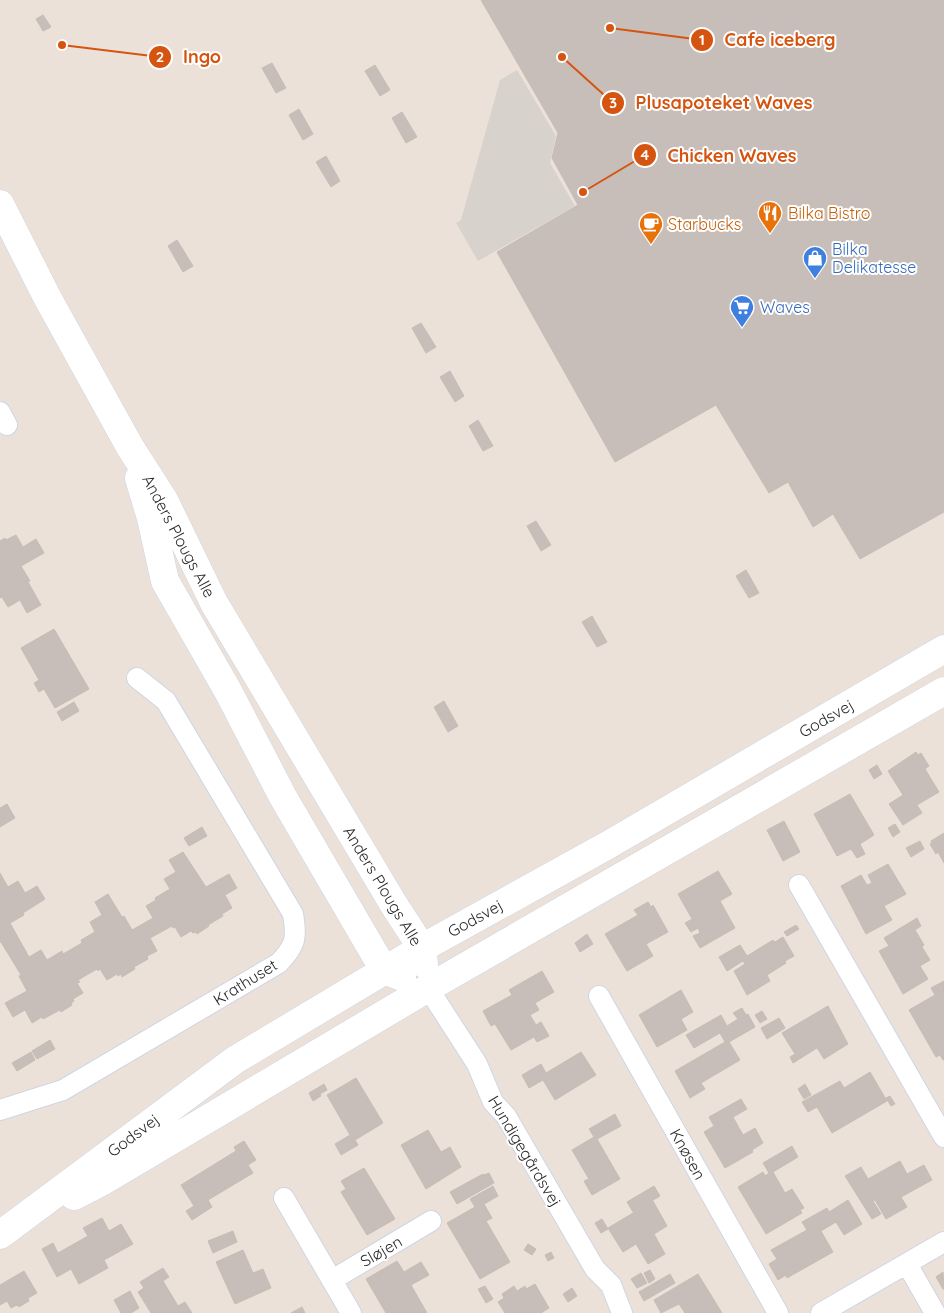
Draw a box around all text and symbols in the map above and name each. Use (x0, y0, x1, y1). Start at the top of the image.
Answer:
callout: Cafe iceberg (689, 23, 845, 56)
text: Cafe iceberg (725, 28, 835, 51)
text: 1 (699, 30, 705, 49)
callout: Ingo (148, 40, 231, 73)
text: Ingo (183, 45, 221, 68)
text: 2 (156, 47, 164, 66)
callout: Plusapoteket Waves (600, 86, 822, 119)
text: Plusapoteket Waves (636, 91, 813, 114)
text: 3 (609, 93, 617, 112)
callout: Chicken Waves (633, 139, 807, 172)
text: Chicken Waves (668, 144, 797, 167)
text: 4 (641, 145, 650, 164)
restaurant icon: Bilka Bistro (757, 200, 783, 234)
place label: Bilka Bistro (788, 203, 870, 223)
cafe icon: Starbucks (638, 211, 664, 245)
place label: Starbucks (668, 214, 741, 234)
place label: Bilka Delikatesse (832, 239, 916, 277)
shop icon: Bilka Delikatesse (802, 245, 828, 279)
supermarket icon: Waves (729, 294, 755, 328)
place label: Waves (760, 297, 810, 317)
street label: Anders Plougs Alle (138, 471, 220, 601)
street label: Godsvej (795, 694, 857, 742)
street label: Anders Plougs Alle (339, 822, 427, 950)
street label: Godsvej (444, 895, 506, 941)
street label: Krathuset (209, 954, 281, 1010)
street label: Hundigegårdsvej (484, 1092, 566, 1210)
street label: Godsvej (103, 1109, 163, 1161)
street label: Knøsen (666, 1125, 710, 1183)
street label: Sløjen (357, 1231, 405, 1271)

